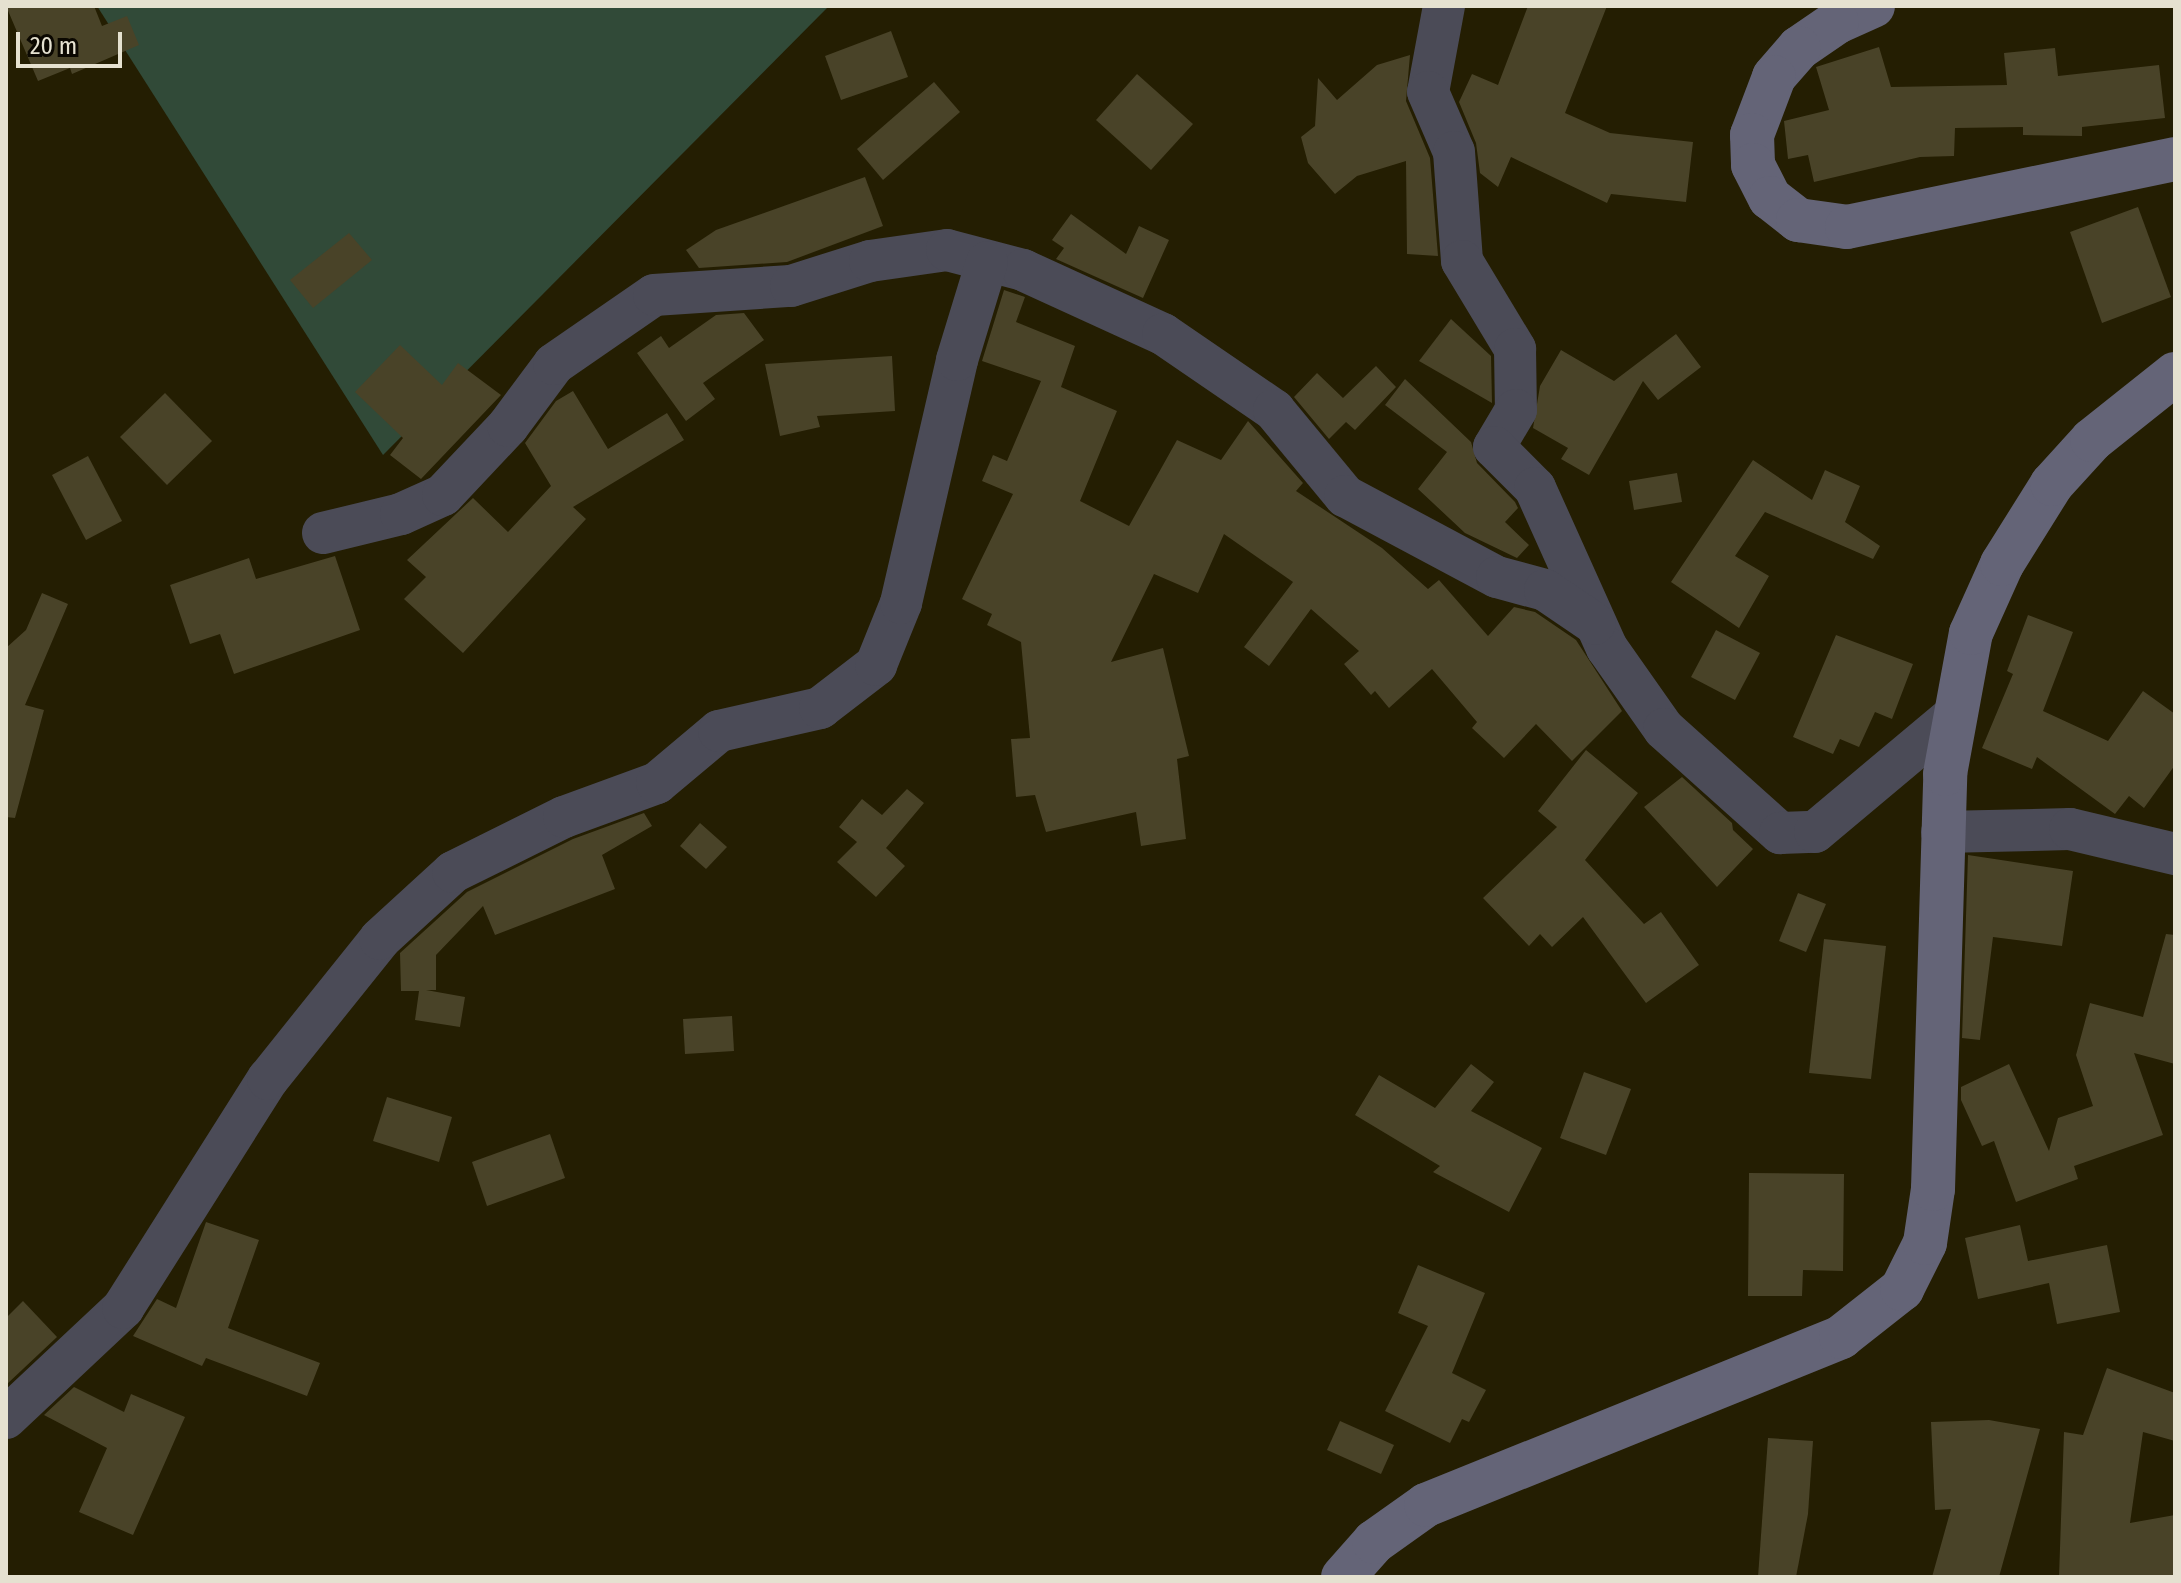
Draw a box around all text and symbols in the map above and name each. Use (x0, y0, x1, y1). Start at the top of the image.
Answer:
scale bar (20, 16, 126, 66)
text: 20 m (30, 32, 77, 60)

